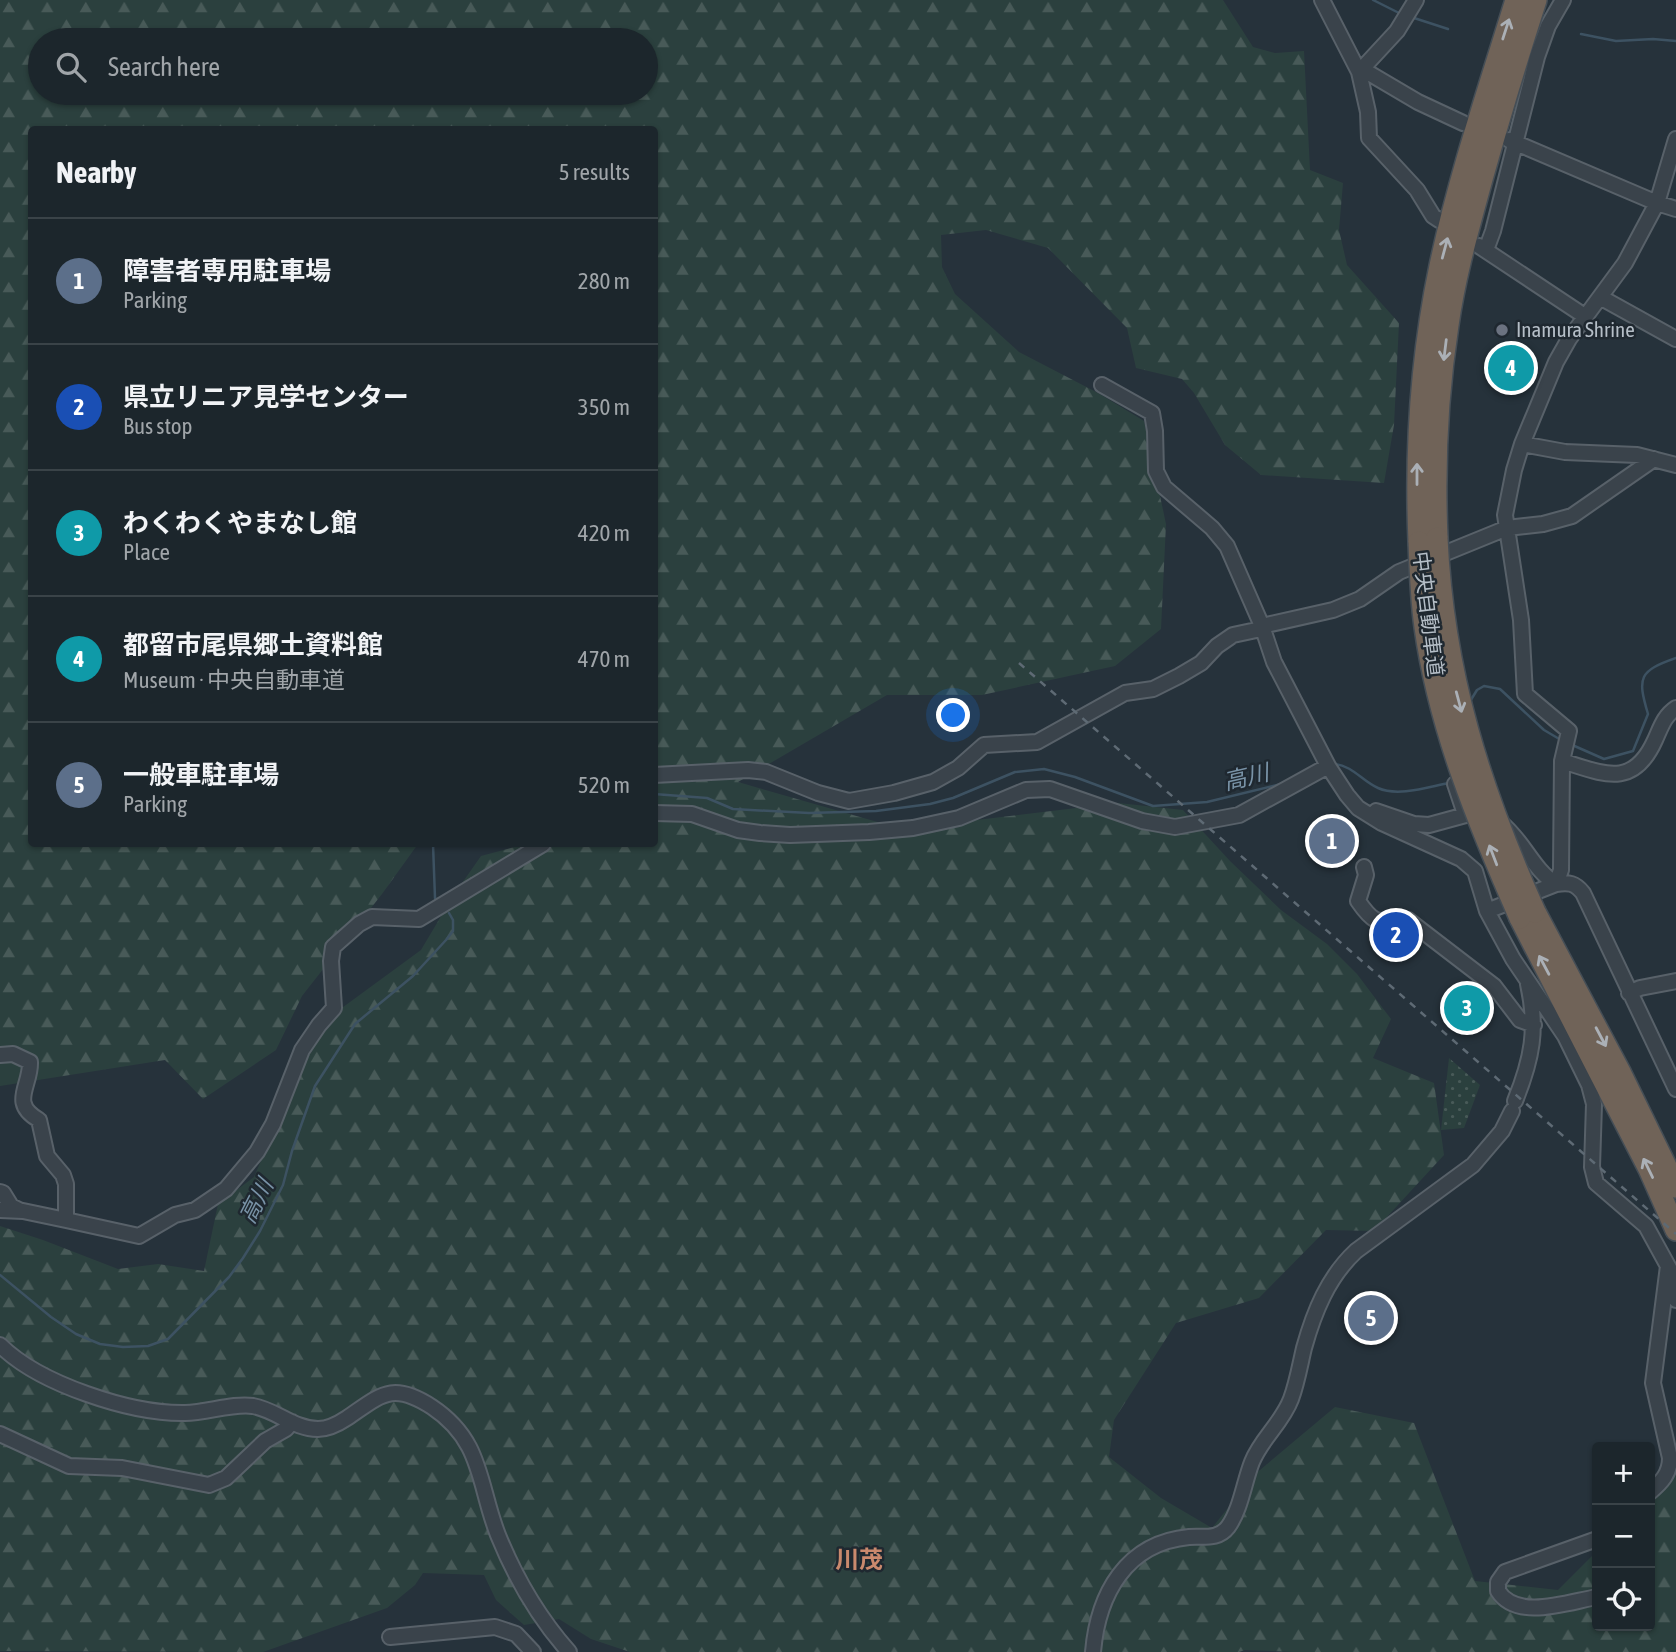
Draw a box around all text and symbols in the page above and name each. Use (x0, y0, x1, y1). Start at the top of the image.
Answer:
one-way arrow (1501, 19, 1514, 41)
search box (28, 28, 658, 105)
icon: search (52, 48, 90, 86)
text: Search here (108, 52, 220, 82)
text: Nearby (56, 155, 136, 189)
text: 5 results (559, 159, 630, 185)
one-way arrow (1439, 237, 1452, 259)
text: 障害者専用駐車場 (123, 256, 331, 286)
text: 1 (74, 268, 84, 294)
text: 280 m (578, 268, 630, 294)
text: Parking (123, 287, 187, 313)
place label: Inamura Shrine (1516, 317, 1635, 341)
marker: Inamura Shrine (1494, 322, 1510, 338)
one-way arrow (1438, 338, 1451, 361)
pin: 4 (1488, 342, 1534, 394)
text: 県立リニア見学センター (123, 382, 409, 412)
text: 2 (74, 394, 84, 420)
text: 350 m (578, 394, 630, 420)
text: Bus stop (123, 413, 193, 439)
one-way arrow (1410, 462, 1424, 485)
text: わくわくやまなし館 (123, 508, 357, 538)
text: 3 (74, 520, 84, 546)
text: 420 m (578, 520, 630, 546)
text: Place (123, 539, 170, 565)
street label: 中央自動車道 (1409, 550, 1449, 678)
text: 都留市尾県郷土資料館 (123, 630, 383, 660)
text: 4 (74, 646, 84, 672)
text: 470 m (578, 646, 630, 672)
text: Museum · 中央自動車道 (123, 667, 345, 693)
one-way arrow (1454, 691, 1467, 713)
your location (936, 698, 970, 732)
water label: 高川 (1221, 758, 1274, 795)
text: 一般車駐車場 (123, 760, 279, 790)
text: 5 (74, 772, 84, 798)
text: 520 m (578, 772, 630, 798)
text: Parking (123, 791, 187, 817)
pin: 1 (1309, 815, 1355, 867)
one-way arrow (1486, 844, 1498, 866)
pin: 2 (1373, 909, 1419, 961)
one-way arrow (1537, 955, 1551, 976)
pin: 3 (1444, 982, 1490, 1034)
one-way arrow (1595, 1026, 1609, 1047)
one-way arrow (1641, 1158, 1654, 1179)
water label: 高川 (234, 1172, 279, 1227)
pin: 5 (1348, 1292, 1394, 1344)
map controls (1592, 1442, 1655, 1631)
button: + (1592, 1442, 1655, 1505)
button: − (1592, 1505, 1655, 1568)
district label: 川茂 (835, 1546, 883, 1573)
button: locate (1592, 1568, 1655, 1631)

